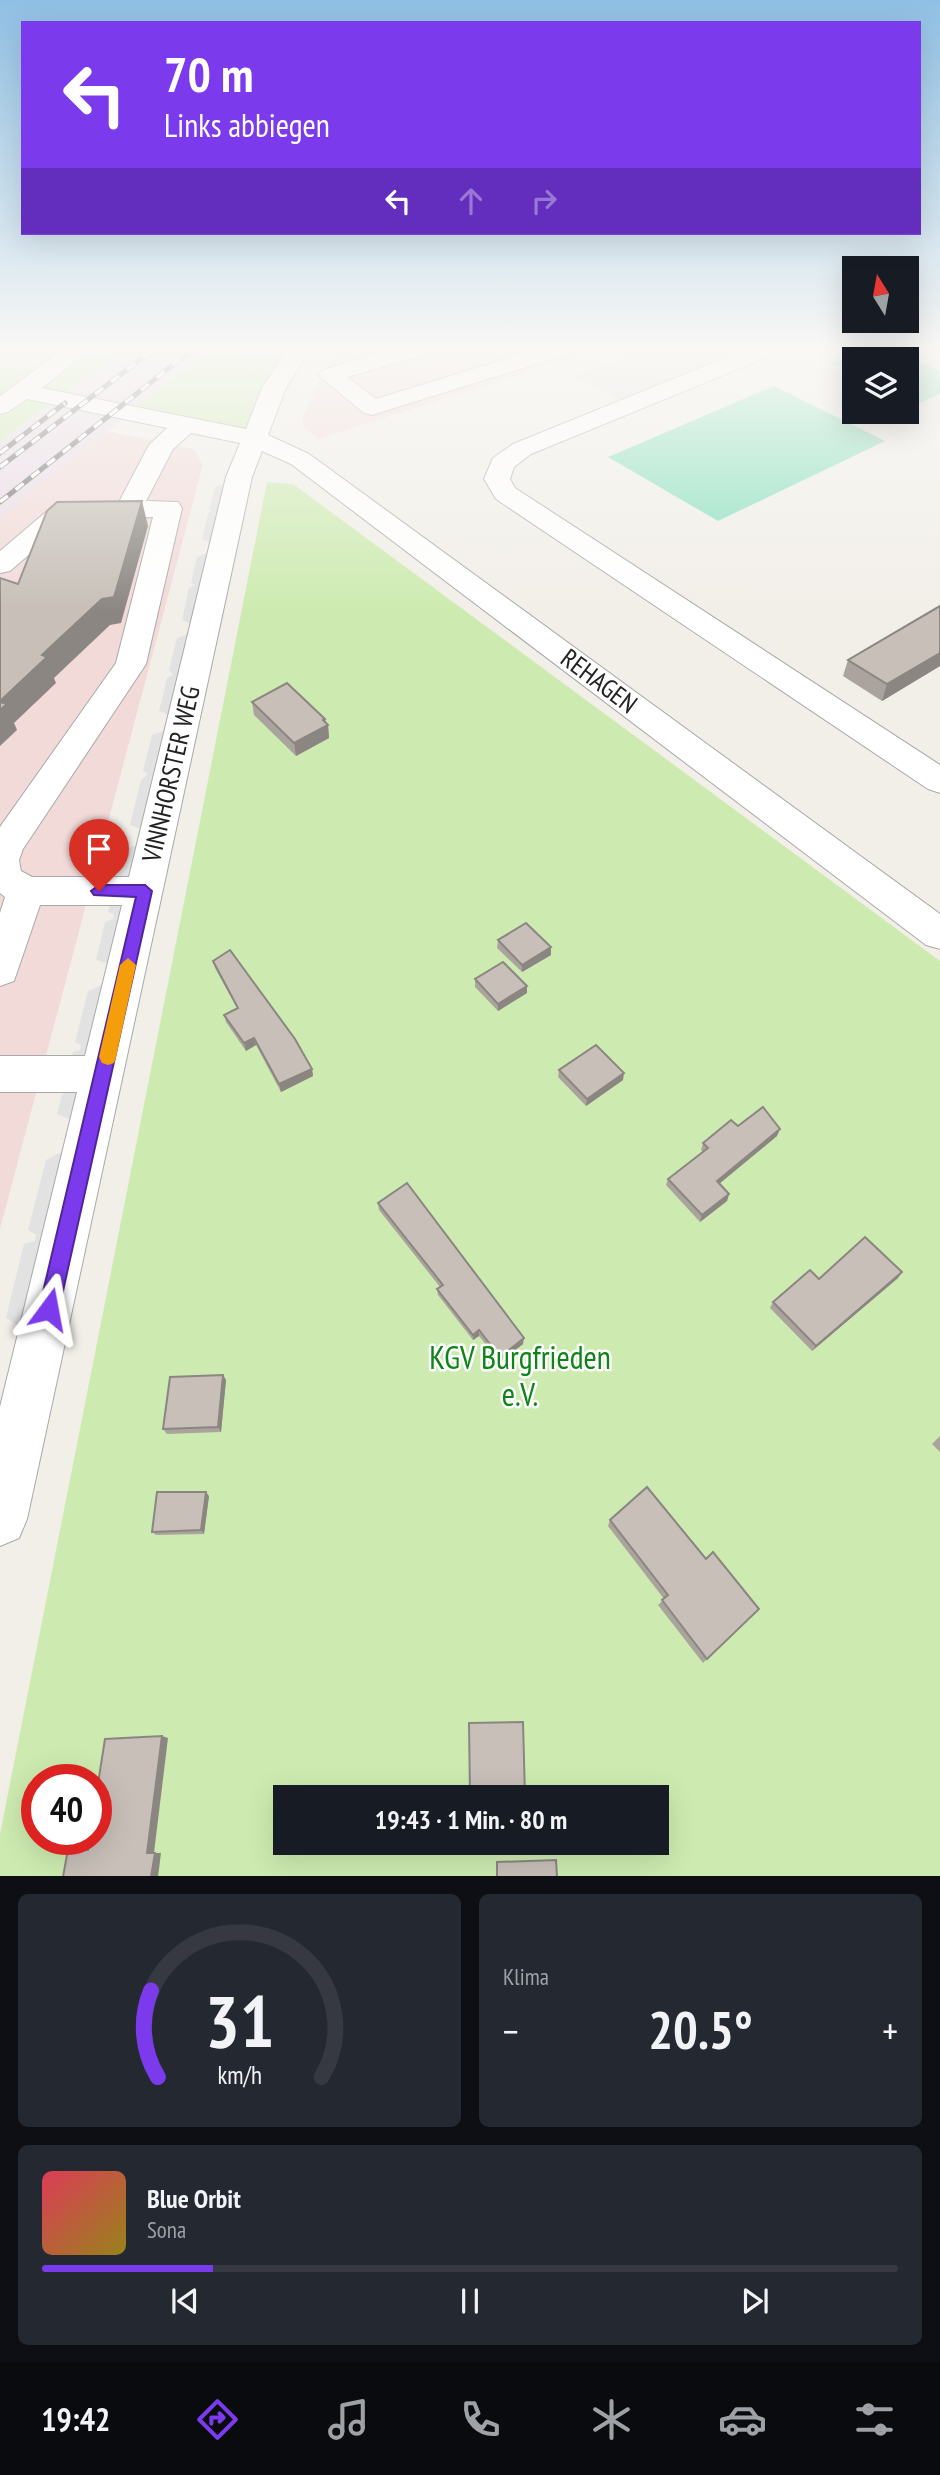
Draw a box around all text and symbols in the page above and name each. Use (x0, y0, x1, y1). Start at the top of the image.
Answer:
text: 70 m (164, 42, 253, 106)
icon: left (49, 49, 140, 140)
text: Links abbiegen (164, 104, 330, 146)
icon: left (379, 182, 417, 220)
icon: ahead (452, 182, 490, 220)
icon: right (525, 182, 563, 220)
north arrow (842, 256, 919, 332)
map controls (842, 256, 919, 424)
button: layers (842, 347, 919, 424)
street label: REHAGEN (555, 641, 644, 720)
street label: VINNHORSTER WEG (134, 683, 207, 866)
pin (69, 819, 129, 891)
icon: arrive (80, 830, 118, 868)
position arrow (12, 1272, 86, 1346)
park label: KGV Burgfrieden e.V. (429, 1336, 611, 1415)
speed limit sign: 40 (21, 1764, 112, 1855)
text: 19:43 · 1 Min. · 80 m (375, 1803, 567, 1836)
text: Klima (503, 1962, 549, 1991)
text: 31 (205, 1973, 274, 2067)
text: 20.5° (648, 1996, 753, 2063)
text: − (503, 2006, 519, 2055)
text: + (882, 2006, 898, 2055)
text: km/h (217, 2058, 262, 2090)
text: Blue Orbit (147, 2182, 241, 2215)
text: Sona (147, 2215, 186, 2244)
icon: previous (166, 2282, 204, 2320)
icon: pause (451, 2282, 489, 2320)
icon: next (736, 2282, 774, 2320)
icon: directions (193, 2395, 242, 2444)
icon: music (324, 2395, 373, 2444)
icon: phone (456, 2395, 505, 2444)
icon: climate (587, 2395, 636, 2444)
icon: car (718, 2395, 767, 2444)
icon: filters (850, 2395, 899, 2444)
text: 19:42 (41, 2398, 110, 2440)

